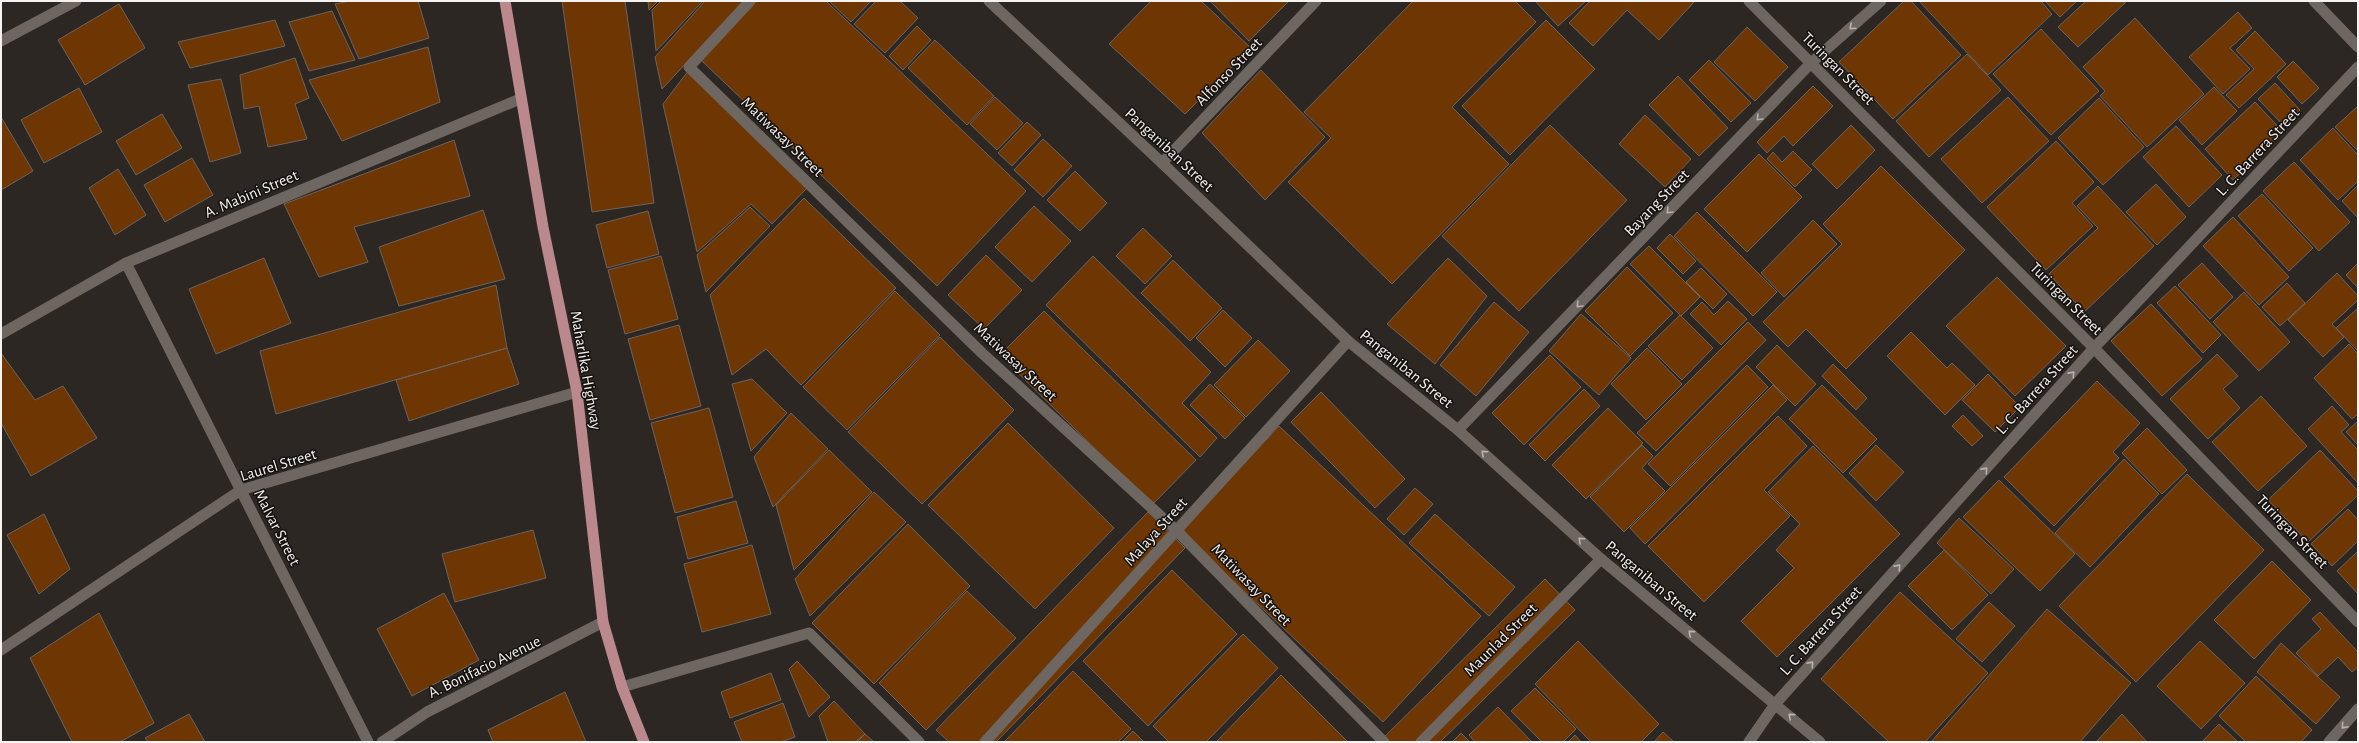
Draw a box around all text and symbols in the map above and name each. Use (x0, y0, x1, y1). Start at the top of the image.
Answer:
one-way arrow (1849, 22, 1856, 29)
street label: Turingan Street (1799, 29, 1878, 108)
street label: Alfonso Street (1192, 35, 1265, 109)
street label: Matiwasay Street (738, 94, 826, 180)
street label: Panganiban Street (1122, 105, 1217, 195)
street label: L. C. Barrera Street (2213, 105, 2302, 199)
one-way arrow (1756, 113, 1764, 121)
street label: Bayang Street (1621, 166, 1693, 240)
street label: A. Mabini Street (202, 167, 301, 221)
one-way arrow (1666, 206, 1673, 214)
street label: Turingan Street (2027, 259, 2106, 338)
one-way arrow (1576, 300, 1583, 308)
street label: Maharlika Highway (567, 309, 604, 431)
street label: Matiwasay Street (970, 319, 1060, 405)
street label: Panganiban Street (1357, 327, 1456, 411)
street label: L. C. Barrera Street (1993, 342, 2081, 437)
one-way arrow (2067, 371, 2074, 378)
street label: Laurel Street (238, 446, 318, 484)
one-way arrow (1481, 451, 1489, 458)
one-way arrow (1980, 467, 1988, 475)
street label: Malvar Street (251, 487, 303, 568)
street label: Turingan Street (2253, 492, 2331, 572)
street label: Malaya Street (1121, 495, 1191, 569)
one-way arrow (1578, 538, 1586, 545)
street label: Panganiban Street (1602, 538, 1700, 624)
street label: Matiwasay Street (1208, 541, 1294, 629)
one-way arrow (1893, 564, 1901, 572)
street label: L. C. Barrera Street (1777, 583, 1865, 678)
street label: Maunlad Street (1461, 600, 1540, 679)
one-way arrow (1688, 631, 1696, 638)
street label: A. Bonifacio Avenue (426, 633, 543, 701)
one-way arrow (1806, 661, 1813, 668)
one-way arrow (1788, 714, 1796, 721)
one-way arrow (2341, 721, 2348, 728)

